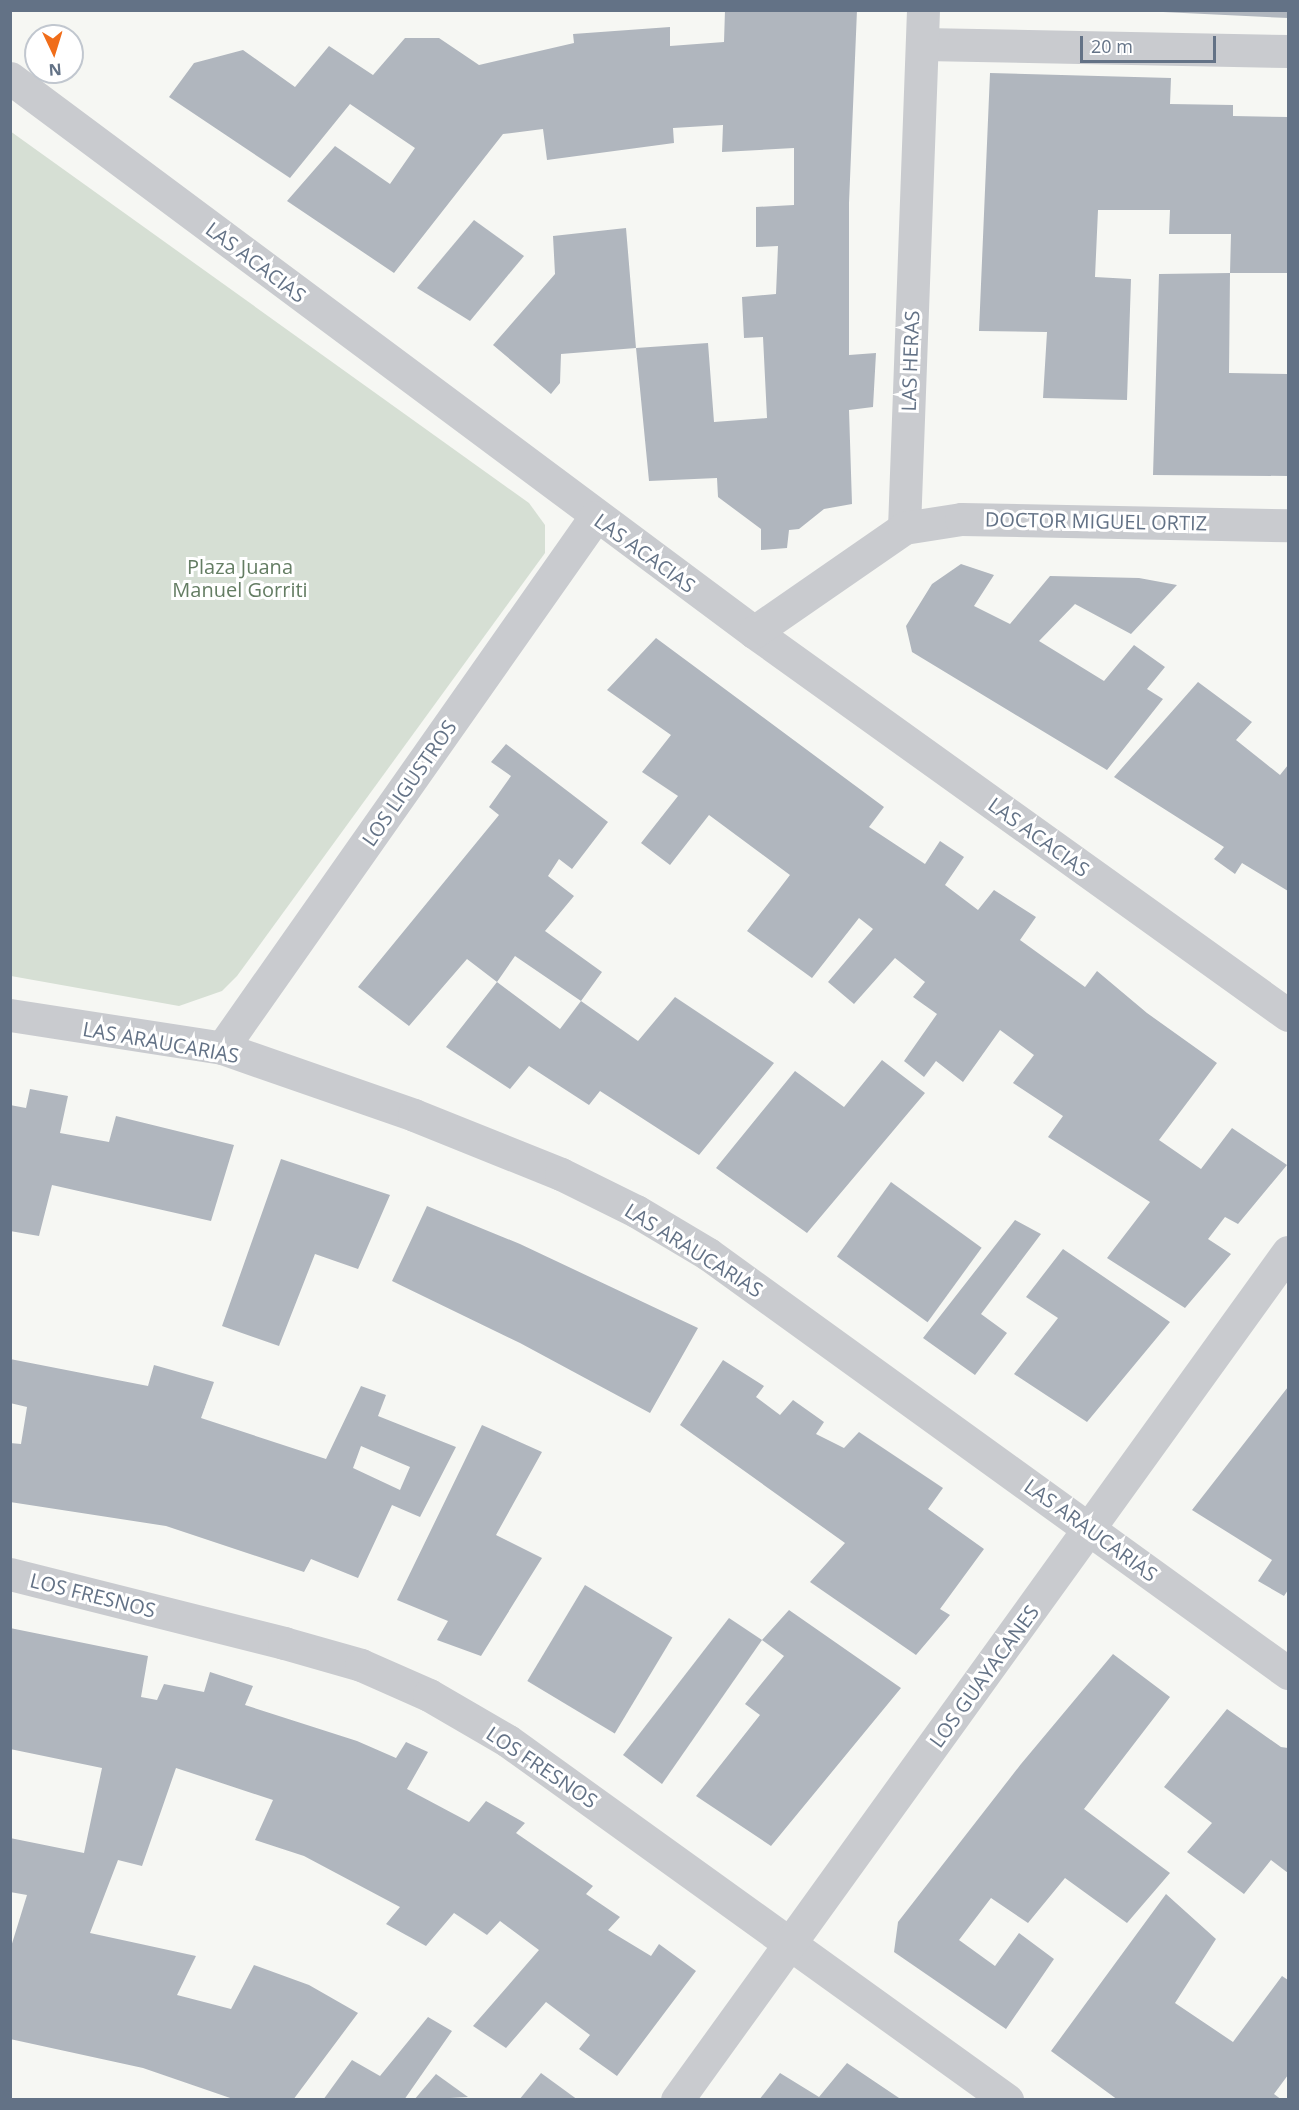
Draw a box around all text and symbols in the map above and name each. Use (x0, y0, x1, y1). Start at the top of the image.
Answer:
north arrow (24, 24, 84, 84)
scale bar (1083, 24, 1220, 62)
text: 20 m (1091, 34, 1133, 58)
text: N (48, 59, 62, 81)
street label: LAS ACACIAS (201, 217, 311, 307)
street label: LAS HERAS (896, 310, 924, 412)
street label: DOCTOR MIGUEL ORTIZ (985, 507, 1207, 535)
street label: LAS ACACIAS (590, 508, 700, 598)
park label: Plaza Juana Manuel Gorriti (172, 555, 308, 602)
street label: LOS LIGUSTROS (357, 715, 461, 851)
street label: LAS ACACIAS (984, 792, 1094, 882)
street label: LAS ARAUCARIAS (81, 1016, 241, 1068)
street label: LAS ARAUCARIAS (621, 1198, 767, 1302)
street label: LAS ARAUCARIAS (1020, 1474, 1162, 1586)
street label: LOS FRESNOS (28, 1568, 158, 1622)
street label: LOS GUAYACANES (924, 1600, 1044, 1752)
street label: LOS FRESNOS (482, 1721, 602, 1813)

